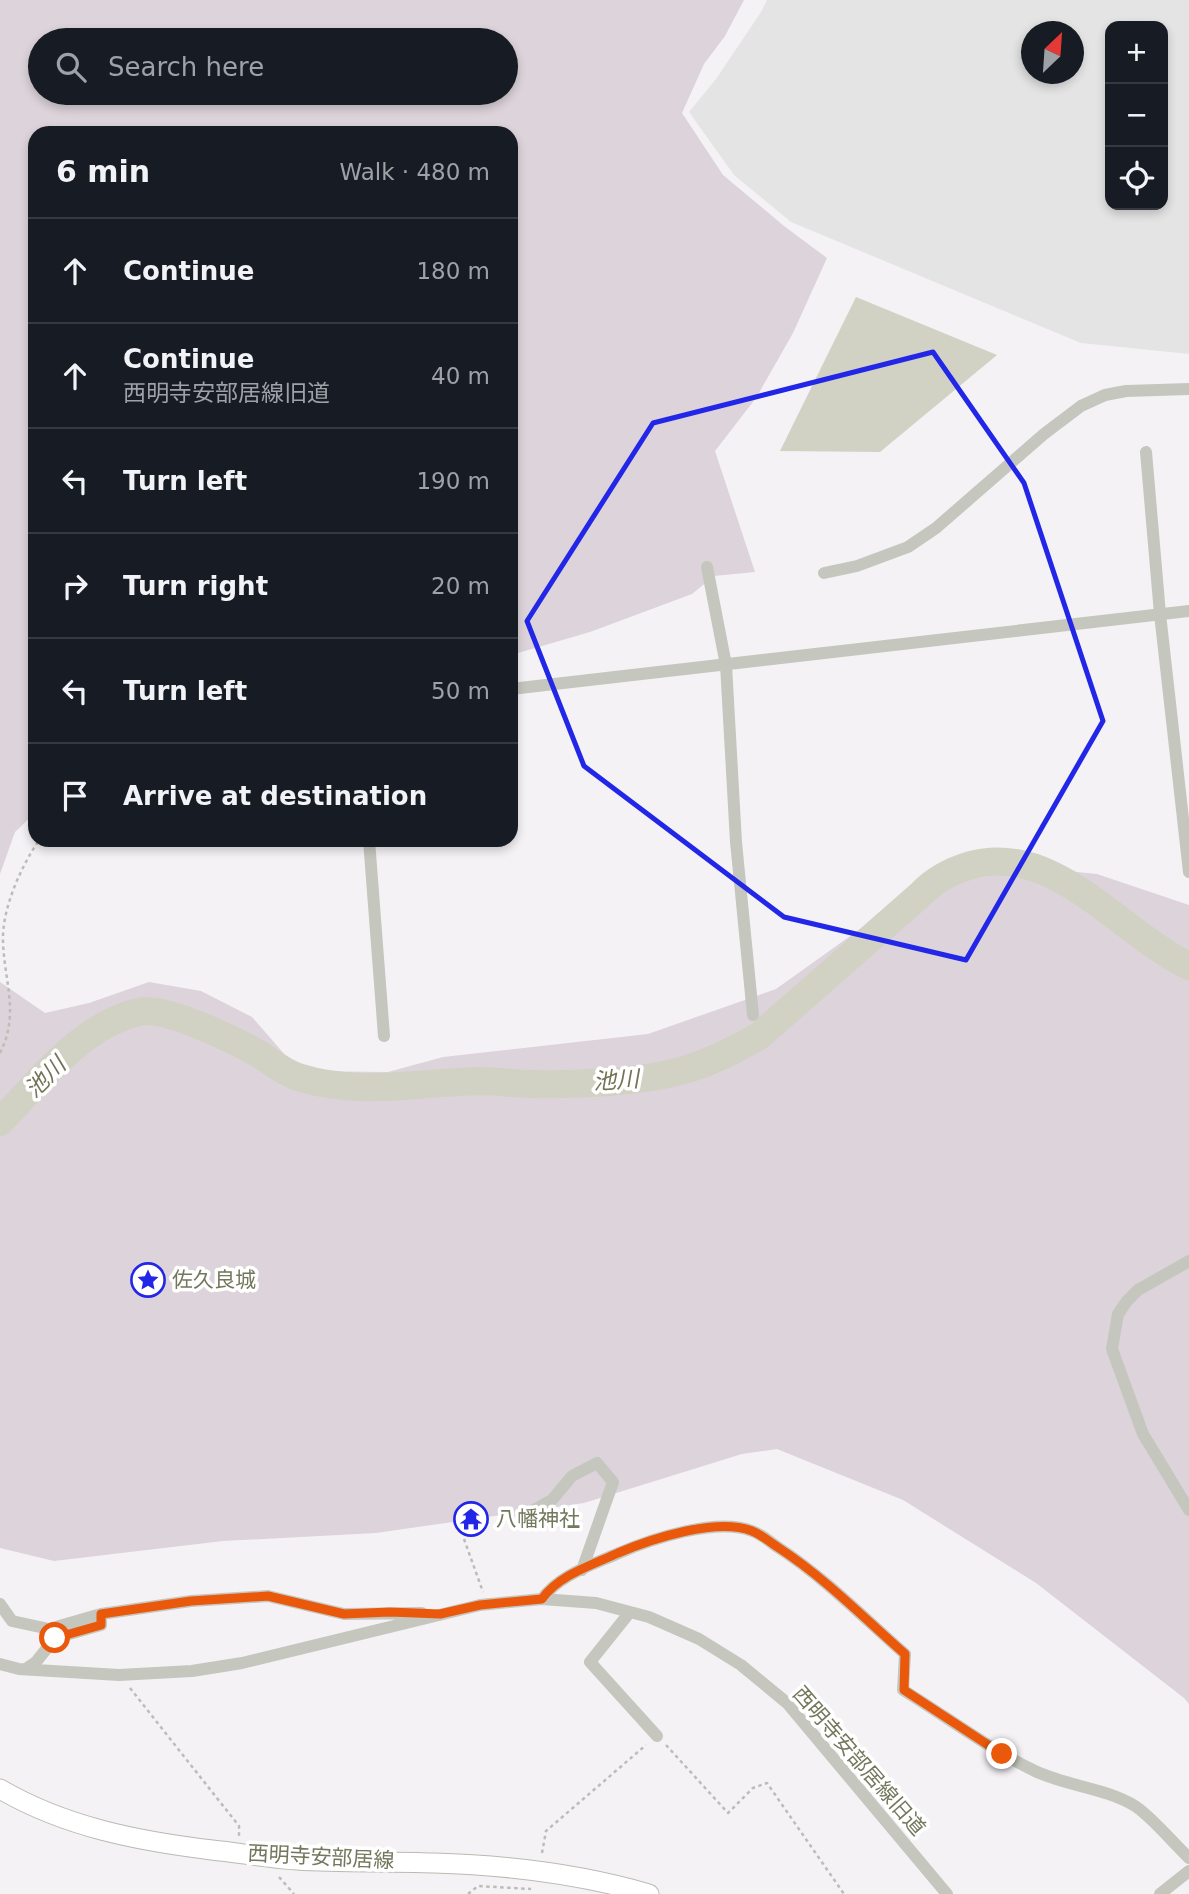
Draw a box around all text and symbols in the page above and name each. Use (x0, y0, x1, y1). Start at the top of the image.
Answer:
north arrow (1021, 21, 1084, 84)
map controls (1105, 21, 1168, 210)
button: + (1105, 21, 1168, 84)
search box (28, 28, 518, 105)
icon: search (52, 48, 90, 86)
text: Search here (108, 52, 264, 82)
button: − (1105, 84, 1168, 147)
button: locate (1105, 147, 1168, 210)
text: 6 min (56, 154, 150, 189)
text: Walk · 480 m (339, 159, 490, 185)
icon: ahead (56, 252, 94, 290)
text: Continue (123, 256, 254, 286)
text: 180 m (416, 258, 490, 284)
text: Continue (123, 344, 254, 374)
icon: ahead (56, 357, 94, 395)
text: 40 m (431, 363, 490, 389)
text: 西明寺安部居線旧道 (123, 380, 330, 406)
icon: left (56, 462, 94, 500)
text: Turn left (123, 466, 247, 496)
text: 190 m (416, 468, 490, 494)
icon: right (56, 567, 94, 605)
text: Turn right (123, 571, 268, 601)
text: 20 m (431, 573, 490, 599)
icon: left (56, 672, 94, 710)
text: Turn left (123, 676, 247, 706)
text: 50 m (431, 678, 490, 704)
icon: arrive (56, 777, 94, 815)
text: Arrive at destination (123, 781, 427, 811)
water label: 池川 (20, 1049, 73, 1102)
water label: 池川 (592, 1065, 643, 1095)
place icon: 佐久良城 (129, 1261, 167, 1299)
place label: 佐久良城 (172, 1268, 256, 1292)
temple icon: 八幡神社 (452, 1500, 490, 1538)
place label: 八幡神社 (496, 1507, 580, 1531)
route start (39, 1622, 70, 1653)
street label: 西明寺安部居線旧道 (788, 1682, 930, 1840)
route end (986, 1738, 1017, 1769)
street label: 西明寺安部居線 (247, 1841, 395, 1873)

